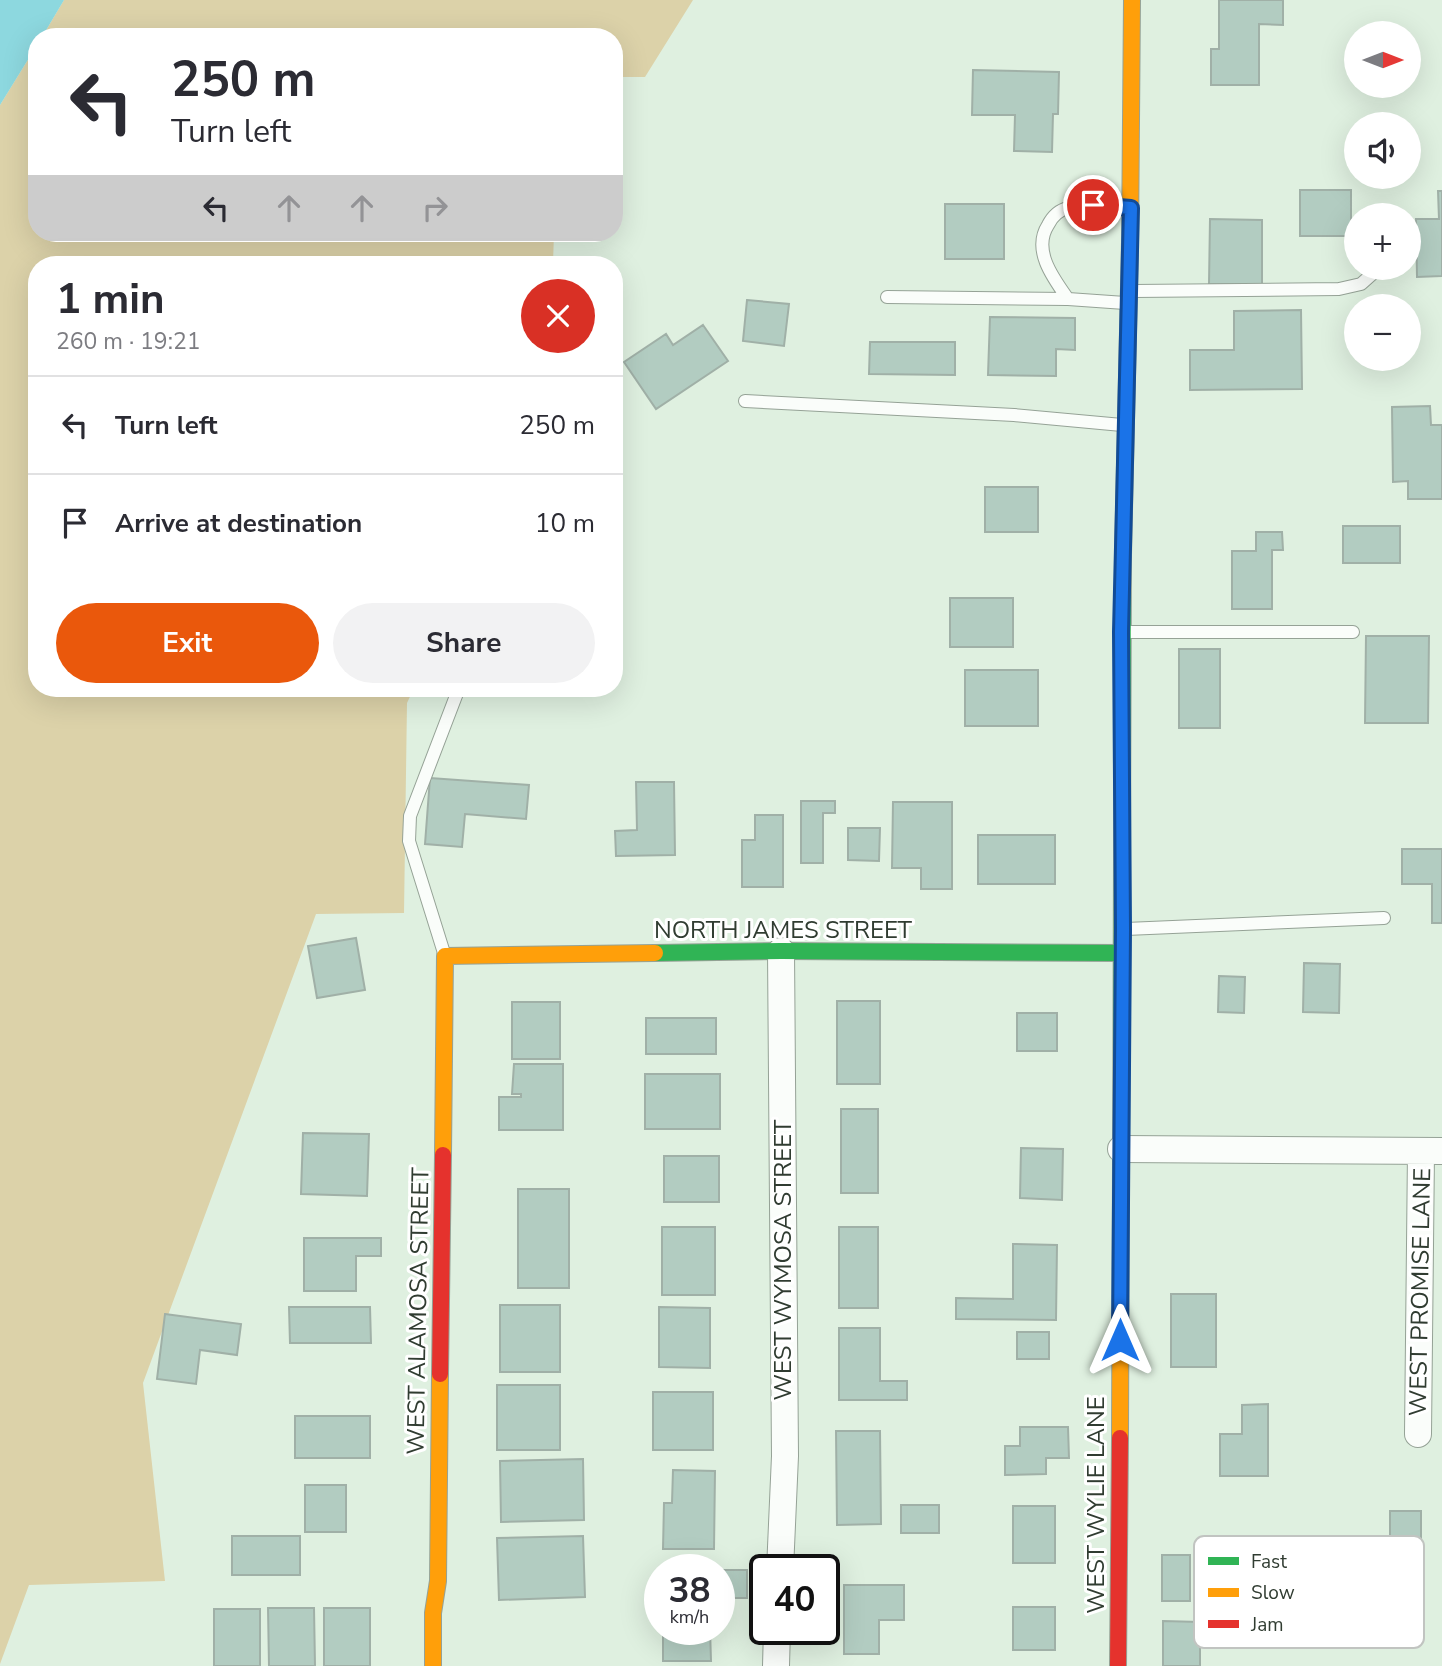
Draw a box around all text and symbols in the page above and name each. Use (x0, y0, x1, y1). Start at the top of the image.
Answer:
north arrow (1344, 21, 1421, 98)
map controls (1344, 21, 1421, 371)
text: 250 m (171, 46, 315, 113)
icon: left (56, 56, 147, 147)
text: Turn left (171, 110, 291, 153)
button: sound (1344, 112, 1421, 189)
pin (1063, 175, 1123, 235)
icon: arrive (1074, 186, 1112, 224)
icon: left (197, 189, 235, 227)
icon: ahead (270, 189, 308, 227)
icon: ahead (343, 189, 381, 227)
icon: right (416, 189, 454, 227)
button: + (1344, 203, 1421, 280)
text: 1 min (56, 271, 165, 328)
button: close (521, 279, 595, 353)
button: − (1344, 294, 1421, 371)
text: 260 m · 19:21 (56, 326, 201, 357)
icon: left (56, 406, 94, 444)
text: Turn left (115, 408, 218, 443)
text: 250 m (519, 408, 595, 443)
icon: arrive (56, 504, 94, 542)
text: Arrive at destination (115, 506, 362, 541)
text: 10 m (535, 506, 595, 541)
button: Exit (56, 603, 319, 683)
button: Share (333, 603, 595, 683)
street label: NORTH JAMES STREET (654, 914, 913, 946)
street label: WEST WYMOSA STREET (767, 1119, 799, 1400)
street label: WEST ALAMOSA STREET (399, 1167, 437, 1455)
street label: WEST PROMISE LANE (1402, 1168, 1438, 1416)
position arrow (1083, 1303, 1157, 1377)
street label: WEST WYLIE LANE (1080, 1396, 1112, 1614)
legend (1194, 1536, 1424, 1648)
text: Fast (1251, 1549, 1287, 1575)
speed limit sign: 40 (749, 1554, 840, 1645)
text: 38 (668, 1567, 711, 1614)
text: Slow (1251, 1580, 1295, 1606)
text: km/h (670, 1605, 709, 1629)
text: Jam (1250, 1612, 1284, 1638)

